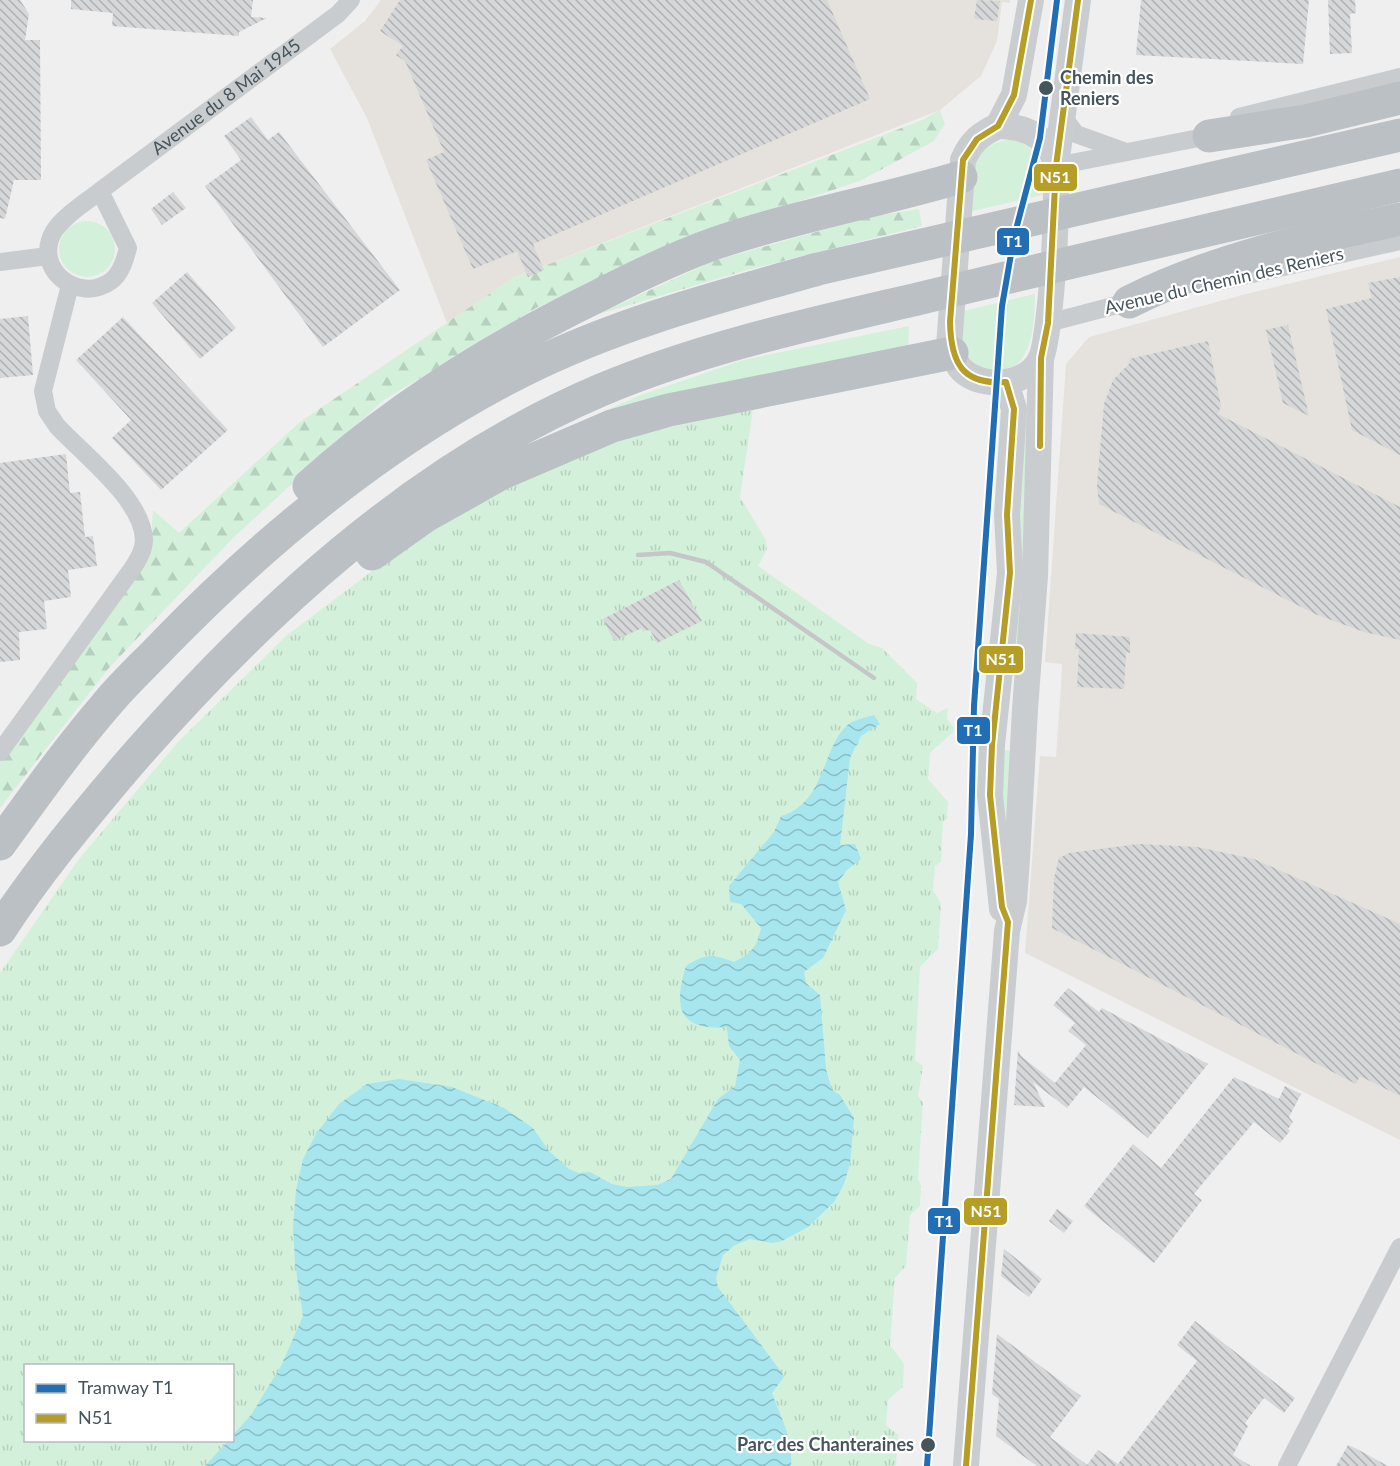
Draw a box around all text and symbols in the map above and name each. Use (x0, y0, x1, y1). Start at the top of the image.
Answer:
street label: Avenue du 8 Mai 1945 (147, 34, 305, 159)
place label: Chemin des Reniers (1060, 66, 1154, 109)
marker: Chemin des Reniers (1037, 79, 1055, 97)
line badge: N51 (1033, 163, 1078, 192)
text: N51 (1040, 167, 1070, 186)
line badge: T1 (996, 227, 1030, 256)
text: T1 (1004, 231, 1022, 250)
street label: Avenue du Chemin des Reniers (1102, 242, 1346, 318)
line badge: N51 (978, 645, 1024, 674)
text: N51 (986, 649, 1016, 668)
line badge: T1 (956, 716, 991, 745)
text: T1 (964, 720, 982, 739)
line badge: N51 (963, 1197, 1008, 1226)
text: N51 (971, 1201, 1001, 1220)
line badge: T1 (927, 1207, 961, 1235)
text: T1 (935, 1211, 953, 1230)
legend (24, 1364, 234, 1442)
text: Tramway T1 (78, 1376, 174, 1398)
text: N51 (78, 1406, 113, 1428)
place label: Parc des Chanteraines (737, 1433, 914, 1455)
marker: Parc des Chanteraines (919, 1436, 937, 1454)

